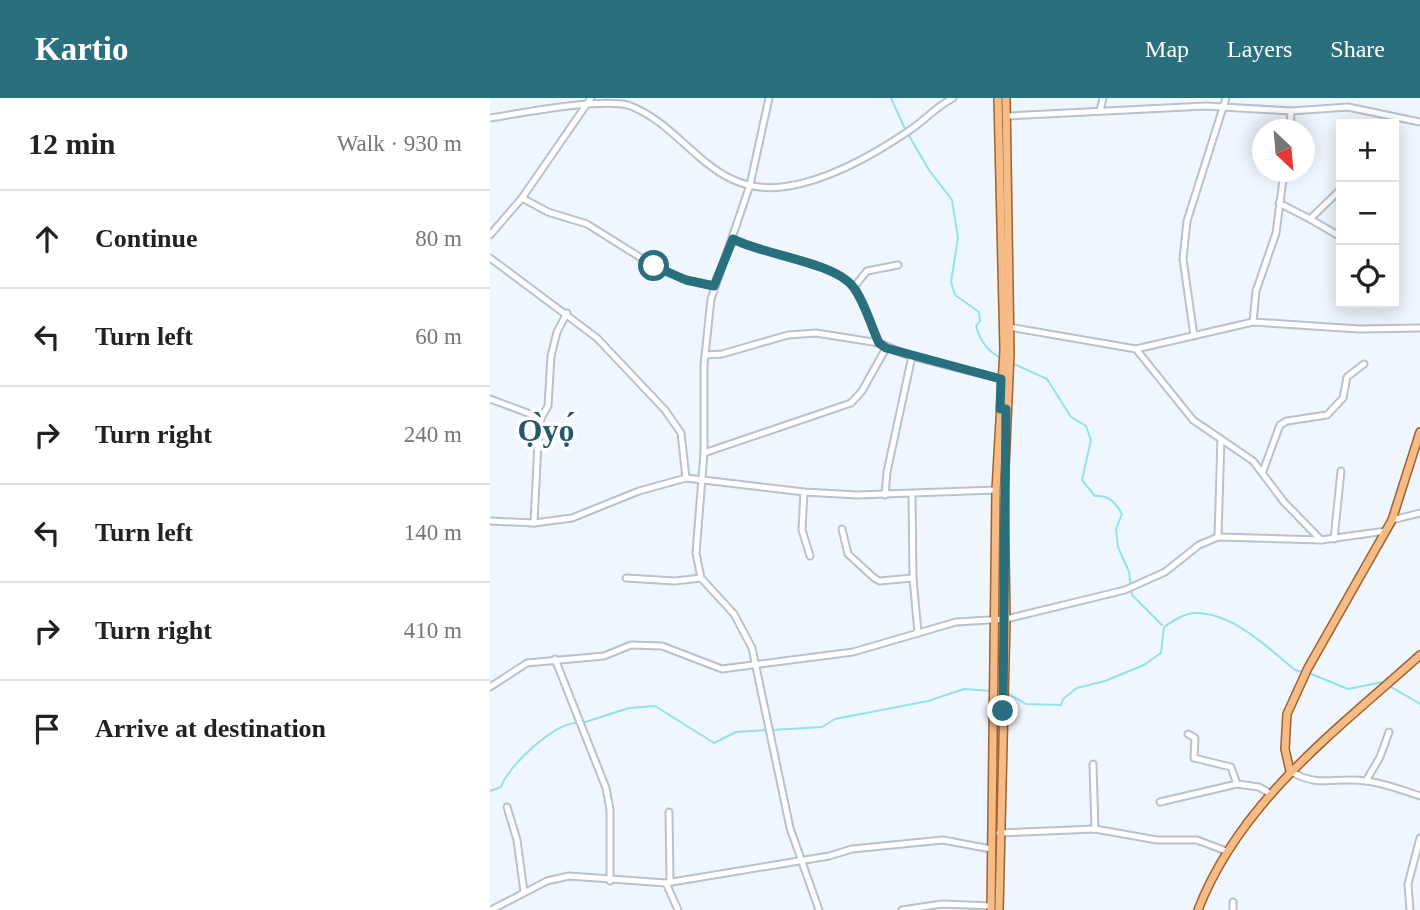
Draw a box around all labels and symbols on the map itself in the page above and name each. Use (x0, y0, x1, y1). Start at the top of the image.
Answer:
north arrow (1252, 119, 1315, 182)
route start (638, 250, 669, 281)
district label: Ọ̀yọ́ (518, 412, 574, 448)
route end (987, 695, 1018, 726)

